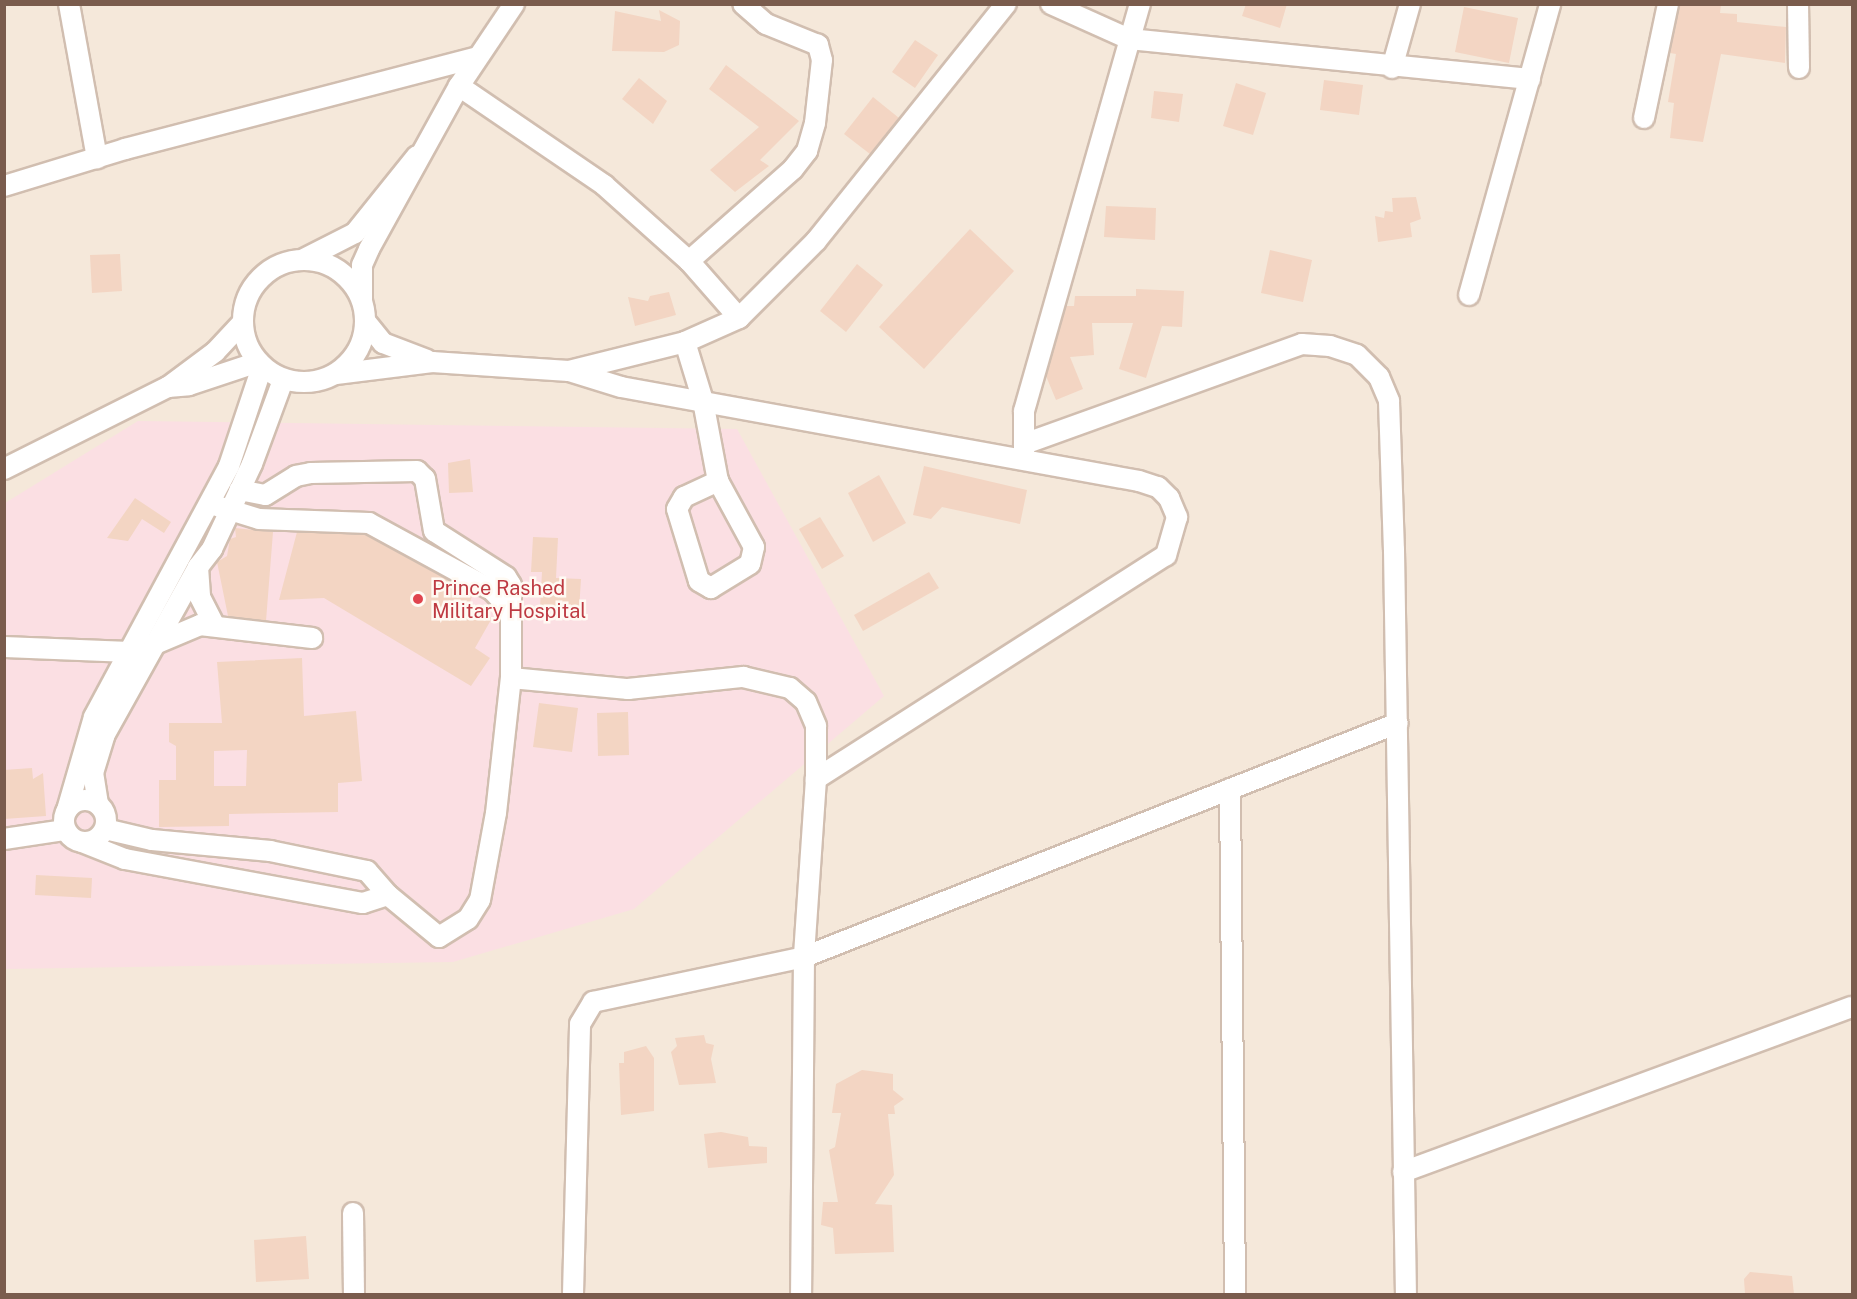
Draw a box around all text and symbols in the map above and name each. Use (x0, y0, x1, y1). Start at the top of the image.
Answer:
place label: Prince Rashed Military Hospital (432, 576, 586, 623)
marker: Prince Rashed Military Hospital (409, 590, 427, 608)

